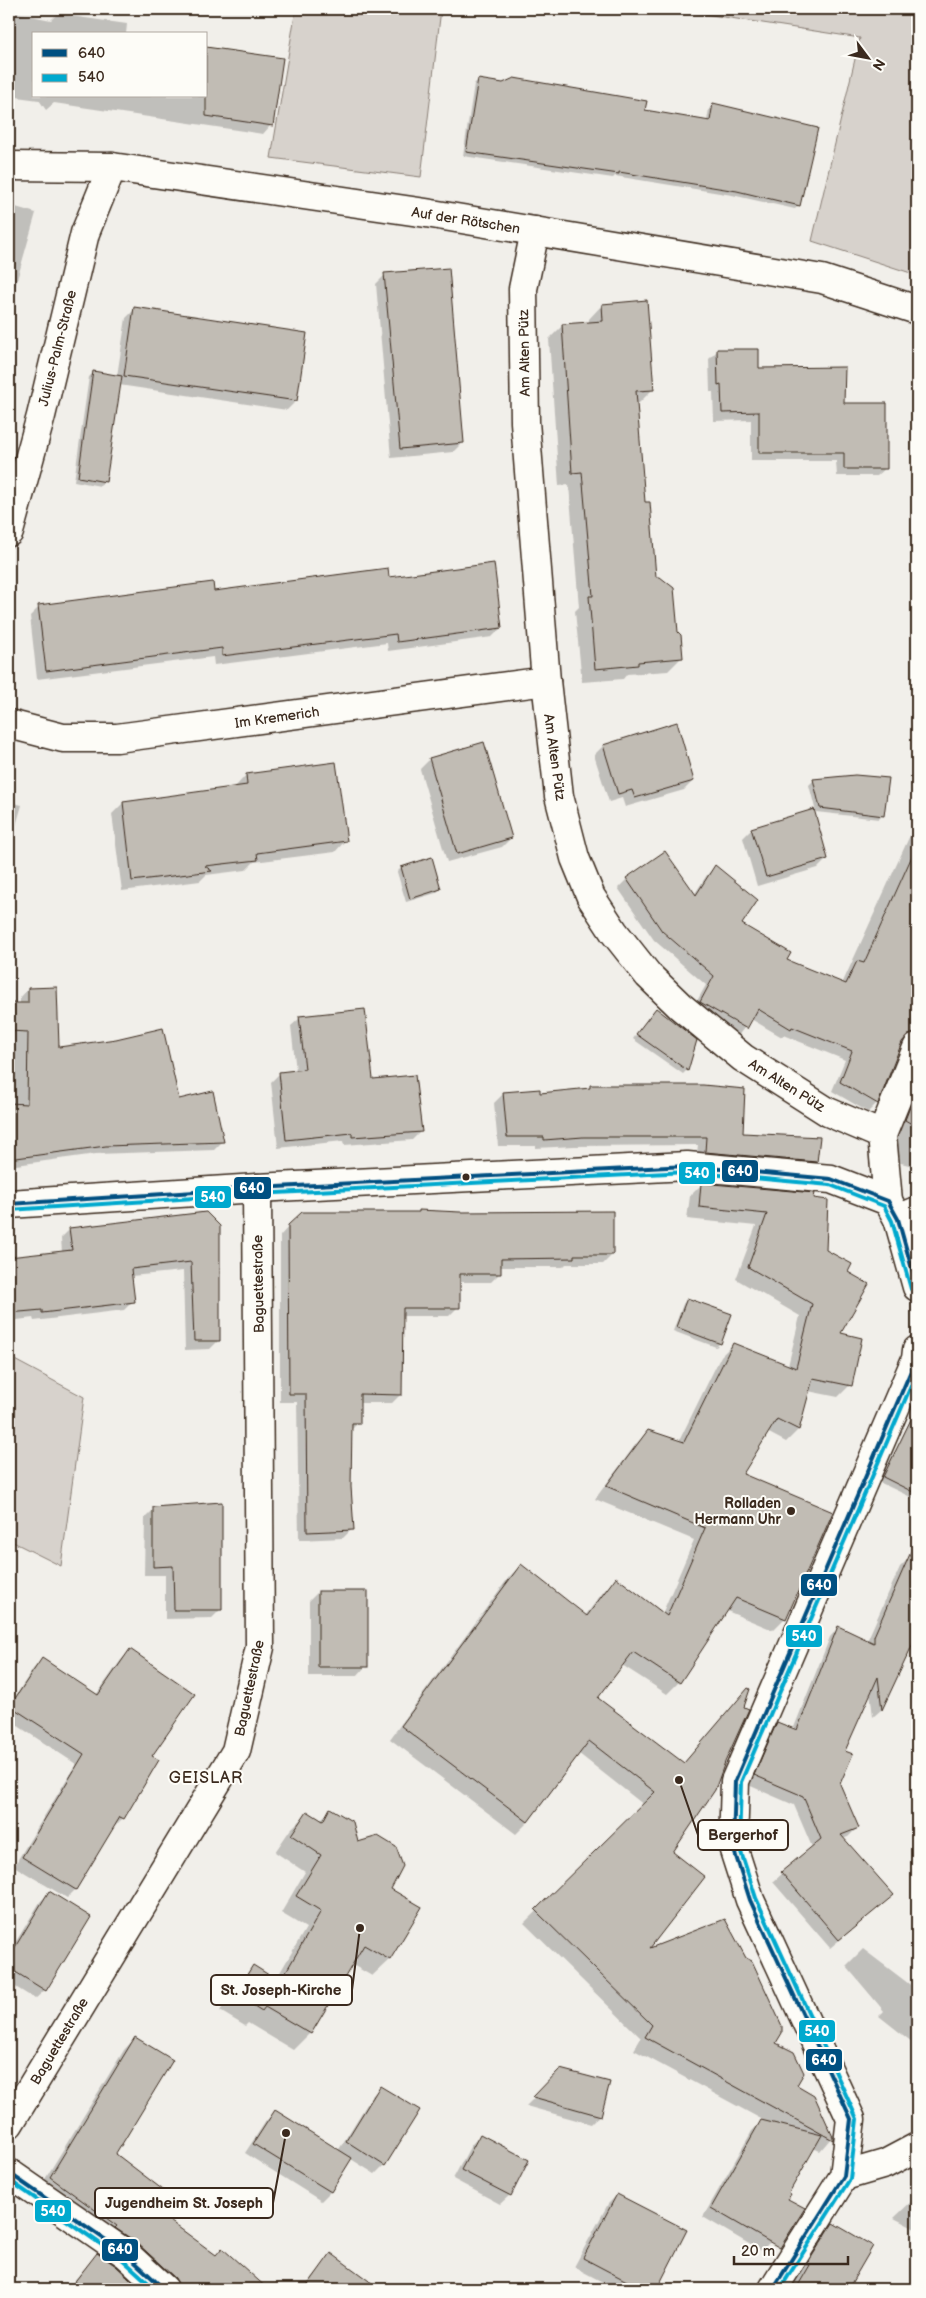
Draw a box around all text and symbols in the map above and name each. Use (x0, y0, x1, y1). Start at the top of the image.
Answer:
legend (32, 32, 208, 98)
north arrow (844, 32, 894, 82)
text: 640 (78, 44, 105, 63)
text: N (869, 56, 889, 74)
text: 540 (78, 68, 105, 87)
street label: Auf der Rötschen (410, 204, 521, 237)
street label: Julius-Palm-Straße (35, 288, 80, 408)
street label: Am Alten Pütz (515, 309, 534, 397)
street label: Im Kremerich (234, 703, 321, 732)
street label: Am Alten Pütz (540, 713, 569, 802)
street label: Am Alten Pütz (745, 1055, 828, 1116)
line badge: 640 (721, 1159, 759, 1183)
line badge: 540 (678, 1161, 716, 1185)
text: 640 (727, 1163, 753, 1180)
text: 540 (684, 1165, 710, 1182)
unlabelled marker (461, 1172, 471, 1182)
line badge: 640 (233, 1176, 272, 1200)
text: 640 (239, 1180, 265, 1197)
line badge: 540 (194, 1185, 232, 1209)
text: 540 (200, 1189, 226, 1206)
street label: Baguettestraße (249, 1235, 268, 1333)
place label: Rolladen Hermann Uhr (694, 1495, 781, 1528)
marker: Rolladen Hermann Uhr (785, 1505, 797, 1517)
line badge: 640 (800, 1573, 838, 1597)
text: 640 (806, 1577, 832, 1594)
line badge: 540 (785, 1624, 823, 1648)
text: 540 (791, 1628, 817, 1645)
street label: Baguettestraße (231, 1638, 268, 1738)
district label: GEISLAR (169, 1769, 243, 1788)
callout: Bergerhof (698, 1820, 788, 1850)
text: Bergerhof (708, 1826, 778, 1845)
callout: St. Joseph-Kirche (211, 1975, 352, 2005)
text: St. Joseph-Kirche (221, 1981, 342, 2000)
street label: Baguettestraße (27, 1995, 92, 2088)
line badge: 540 (798, 2019, 836, 2043)
text: 540 (804, 2023, 830, 2040)
line badge: 640 (805, 2048, 843, 2072)
text: 640 (811, 2052, 837, 2069)
callout: Jugendheim St. Joseph (95, 2188, 273, 2218)
text: Jugendheim St. Joseph (105, 2194, 263, 2213)
line badge: 540 (34, 2199, 72, 2223)
text: 540 (40, 2203, 66, 2220)
scale bar (734, 2233, 847, 2265)
line badge: 640 (101, 2238, 139, 2262)
text: 640 (107, 2241, 133, 2258)
text: 20 m (741, 2242, 775, 2261)

